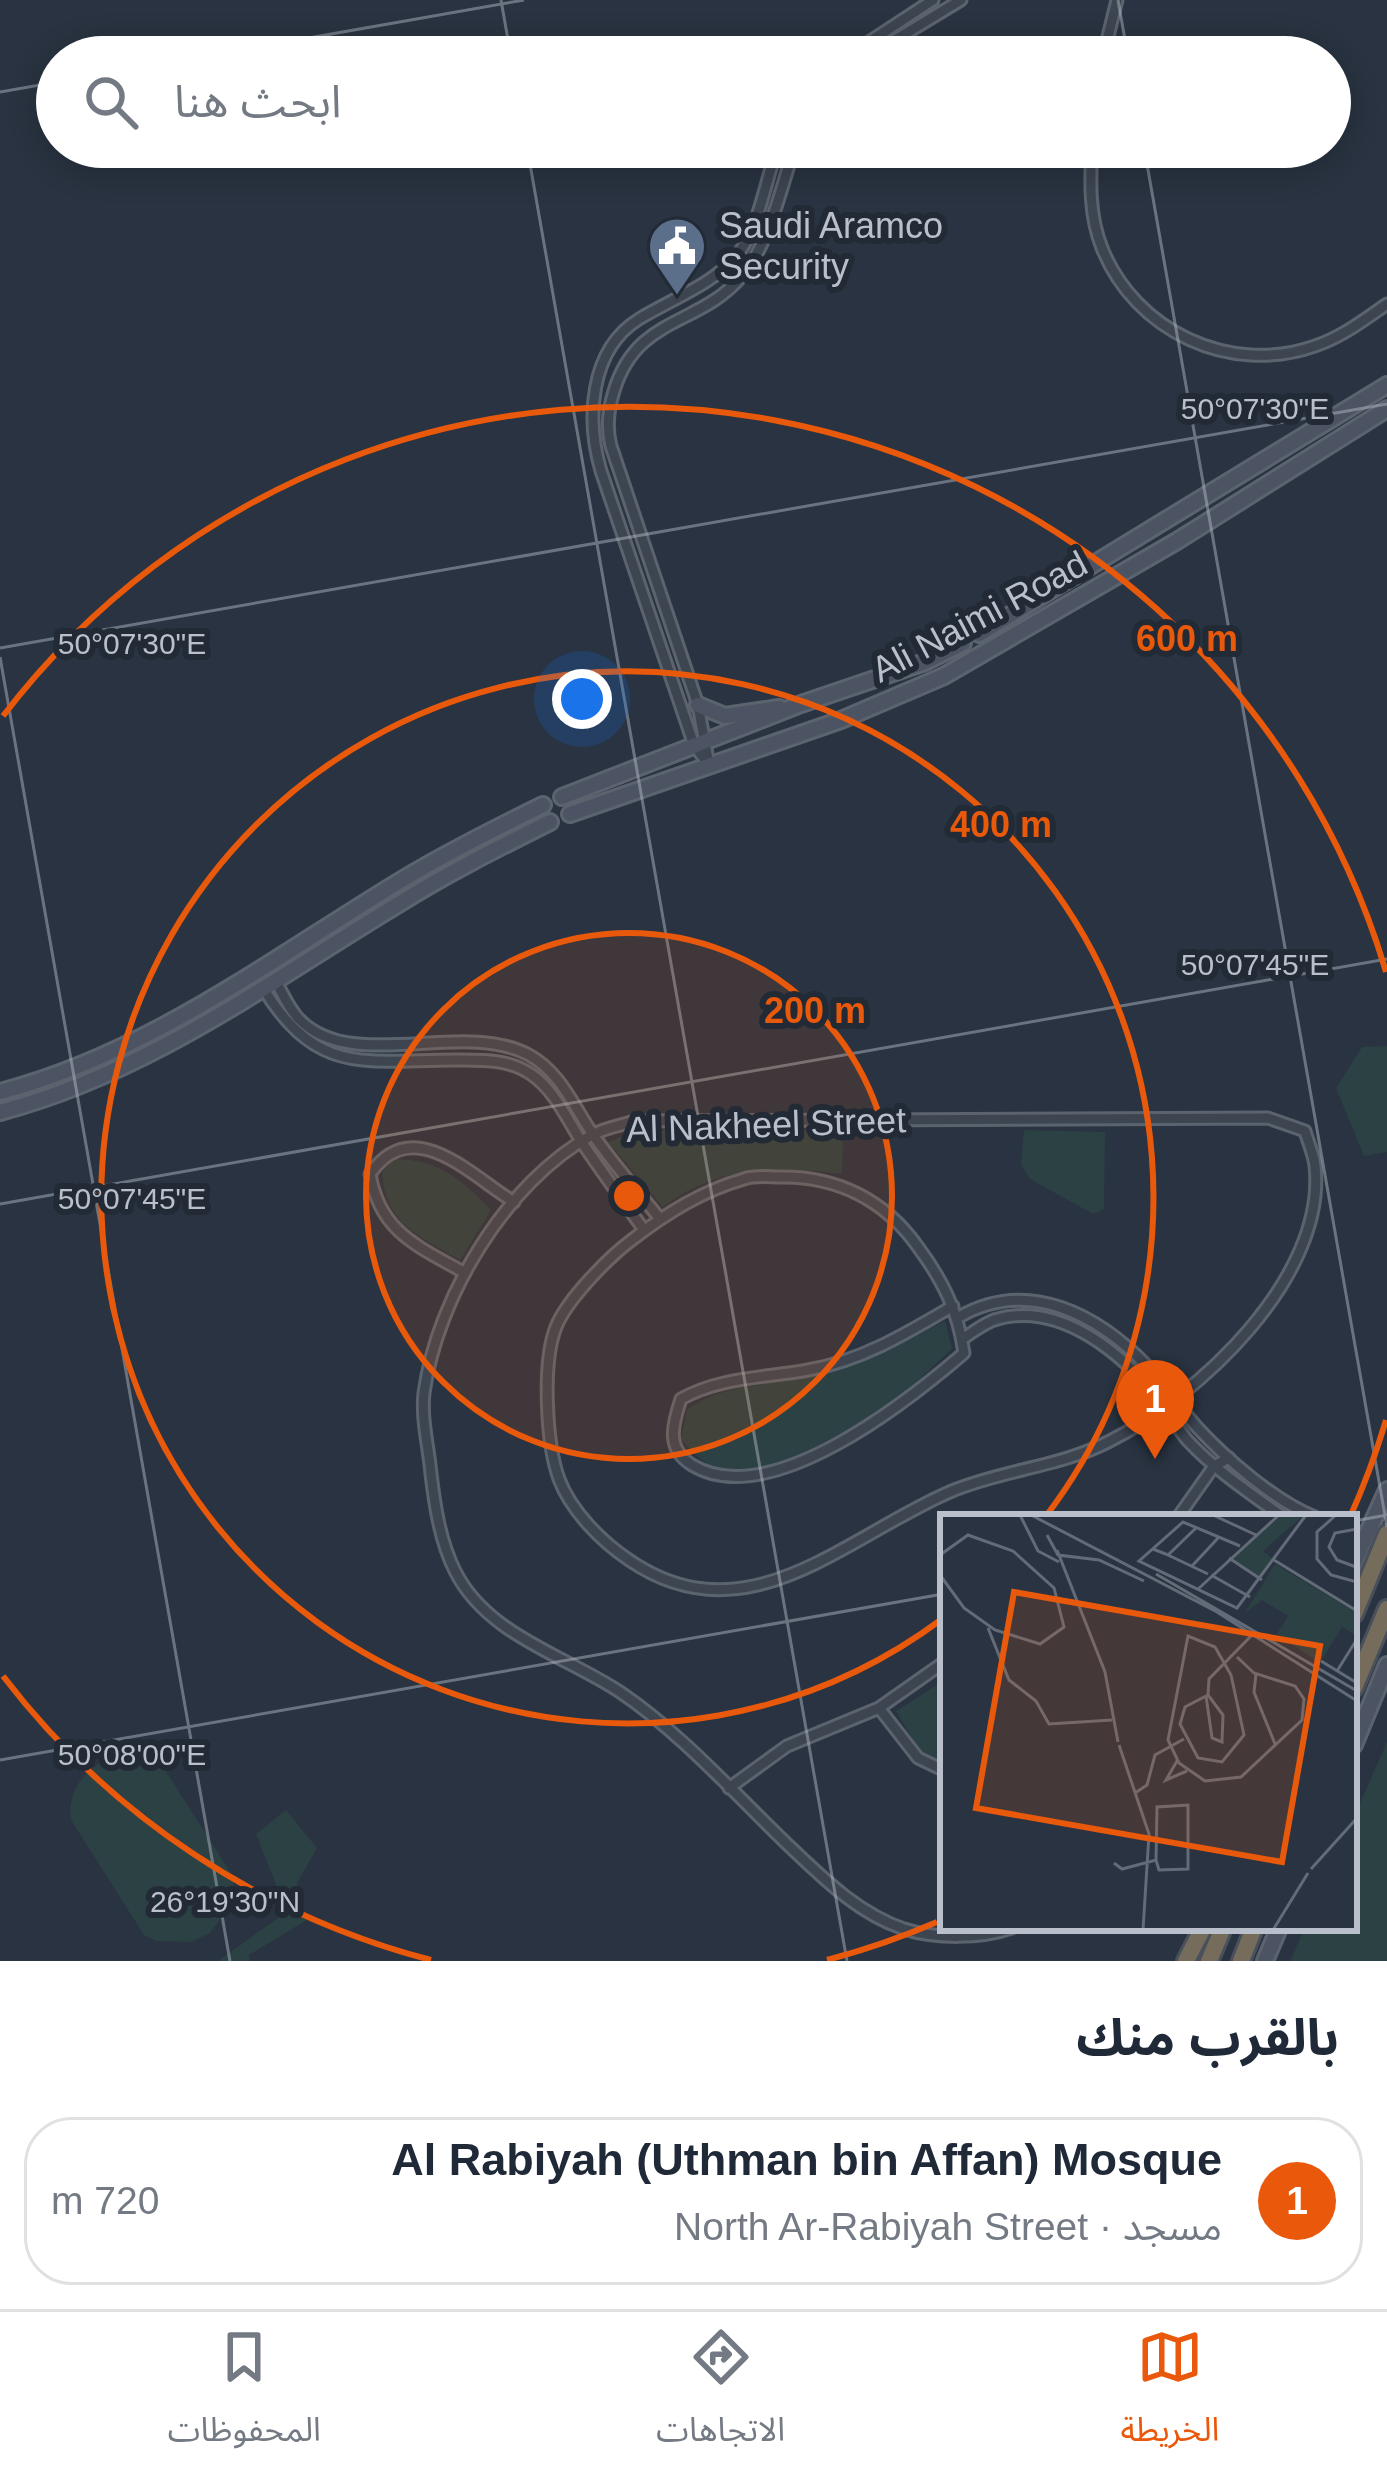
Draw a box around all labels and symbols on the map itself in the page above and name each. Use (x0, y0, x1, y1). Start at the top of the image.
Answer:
place label: Saudi Aramco Security (719, 205, 943, 287)
public building icon: Saudi Aramco Security (646, 215, 708, 297)
text: 50°07'30"E (1181, 392, 1329, 425)
street label: Ali Naimi Road (865, 542, 1094, 690)
text: 600 m (1136, 618, 1238, 659)
text: 50°07'30"E (58, 627, 206, 660)
your location (552, 669, 612, 729)
text: 400 m (950, 804, 1052, 845)
text: 50°07'45"E (1181, 948, 1329, 981)
text: 200 m (764, 990, 866, 1031)
street label: Al Nakheel Street (625, 1099, 907, 1150)
centre of rings (608, 1175, 650, 1217)
text: 50°07'45"E (58, 1182, 206, 1215)
pin: 1 (1116, 1360, 1194, 1459)
inset map (940, 1514, 1357, 1931)
text: 50°08'00"E (58, 1738, 206, 1771)
text: 26°19'30"N (150, 1885, 300, 1918)

